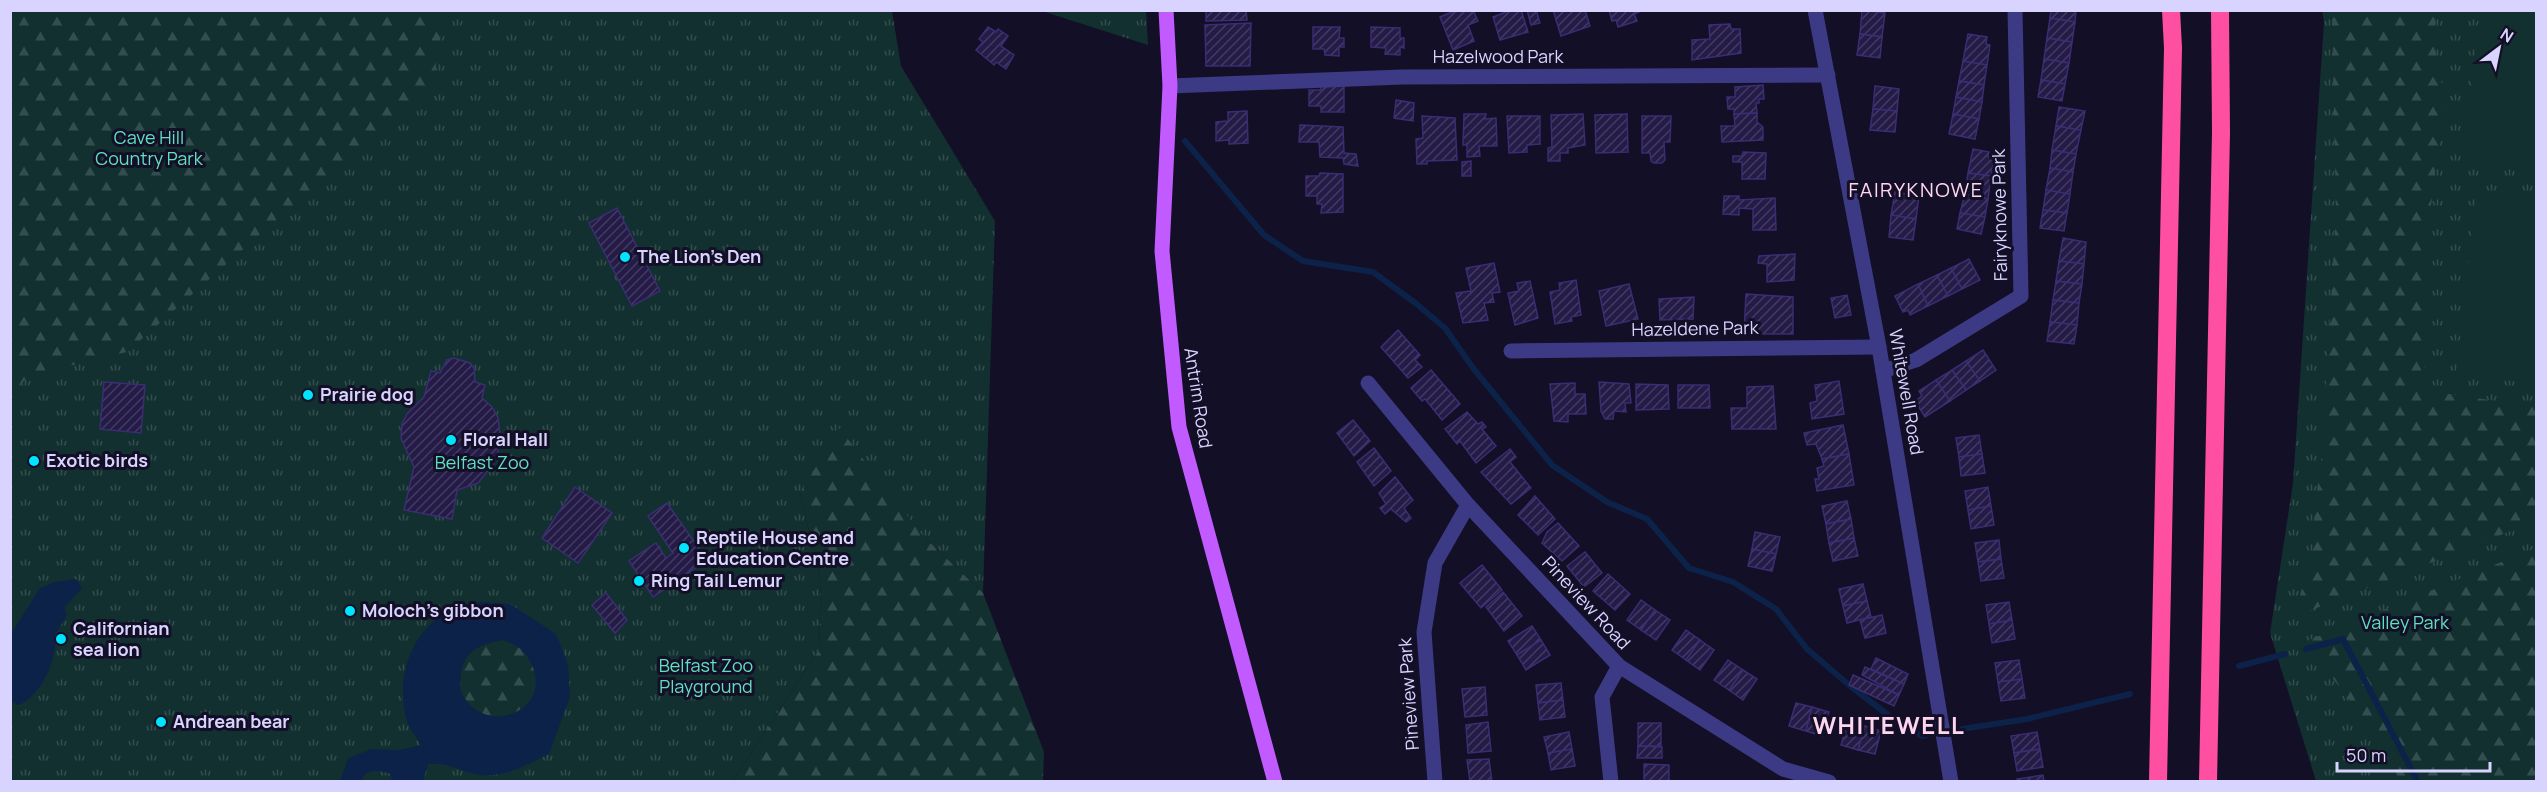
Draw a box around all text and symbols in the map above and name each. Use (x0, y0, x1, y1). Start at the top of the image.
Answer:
north arrow (2469, 18, 2529, 78)
text: N (2496, 23, 2518, 48)
street label: Hazelwood Park (1433, 44, 1564, 68)
park label: Cave Hill Country Park (95, 125, 204, 170)
street label: Fairyknowe Park (1986, 148, 2012, 281)
district label: FAIRYKNOWE (1848, 176, 1984, 203)
place label: The Lion's Den (637, 244, 761, 268)
marker: The Lion's Den (618, 250, 632, 264)
street label: Hazeldene Park (1631, 315, 1760, 341)
street label: Whitewell Road (1884, 327, 1930, 457)
street label: Antrim Road (1179, 346, 1219, 450)
place label: Prairie dog (320, 382, 414, 406)
marker: Prairie dog (301, 388, 315, 402)
place label: Floral Hall (463, 427, 548, 451)
marker: Floral Hall (444, 433, 458, 447)
place label: Exotic birds (46, 448, 148, 472)
park label: Belfast Zoo (435, 450, 529, 474)
marker: Exotic birds (27, 454, 41, 468)
place label: Reptile House and Education Centre (696, 525, 854, 570)
marker: Reptile House and Education Centre (677, 541, 691, 555)
street label: Pineview Road (1537, 550, 1636, 654)
place label: Ring Tail Lemur (651, 568, 782, 592)
marker: Ring Tail Lemur (632, 574, 646, 588)
place label: Moloch's gibbon (362, 598, 504, 622)
marker: Moloch's gibbon (343, 604, 357, 618)
park label: Valley Park (2361, 610, 2450, 634)
place label: Californian sea lion (73, 616, 169, 661)
marker: Californian sea lion (54, 632, 68, 646)
street label: Pineview Park (1392, 636, 1424, 751)
park label: Belfast Zoo Playground (659, 653, 753, 698)
district label: WHITEWELL (1813, 708, 1965, 741)
place label: Andrean bear (173, 709, 289, 733)
marker: Andrean bear (154, 715, 168, 729)
scale bar (2337, 735, 2490, 773)
text: 50 m (2346, 743, 2386, 767)

